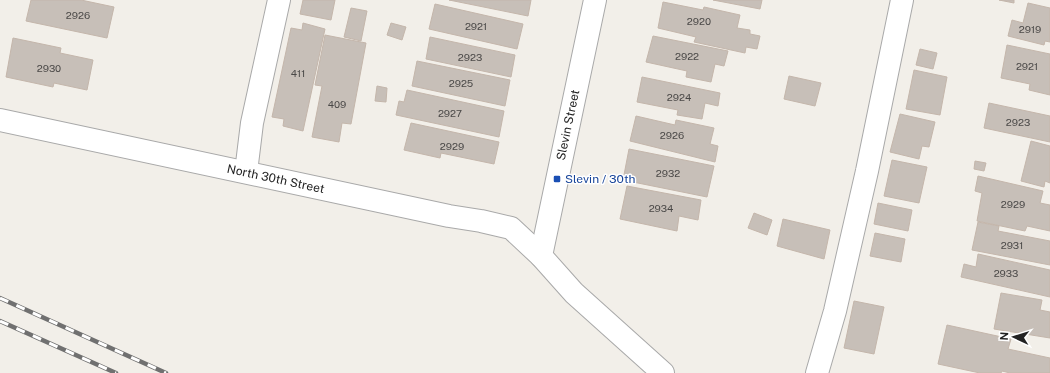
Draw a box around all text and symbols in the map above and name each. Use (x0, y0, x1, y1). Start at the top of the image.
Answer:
house number: 2926 (66, 9, 90, 21)
house number: 2920 (687, 15, 711, 27)
house number: 2921 (465, 20, 487, 32)
house number: 2919 (1019, 23, 1041, 35)
house number: 2922 (675, 50, 699, 62)
house number: 2923 (458, 51, 482, 63)
house number: 2921 (1016, 60, 1038, 72)
house number: 2930 (37, 62, 61, 74)
house number: 411 (291, 67, 305, 79)
house number: 2925 (449, 77, 473, 89)
street label: Slevin Street (554, 88, 582, 162)
house number: 2924 (667, 91, 691, 103)
house number: 409 (328, 98, 346, 110)
house number: 2927 (438, 107, 462, 119)
house number: 2923 (1006, 116, 1030, 128)
house number: 2926 (660, 129, 684, 141)
house number: 2929 (440, 140, 464, 152)
street label: North 30th Street (226, 162, 326, 196)
house number: 2932 (656, 167, 680, 179)
place label: Slevin / 30th (565, 172, 636, 186)
marker: Slevin / 30th (552, 174, 562, 184)
house number: 2929 (1001, 198, 1025, 210)
house number: 2934 (649, 202, 673, 214)
house number: 2931 (1001, 239, 1023, 251)
house number: 2933 (994, 267, 1018, 279)
north arrow (994, 317, 1034, 357)
text: N (998, 332, 1010, 341)

